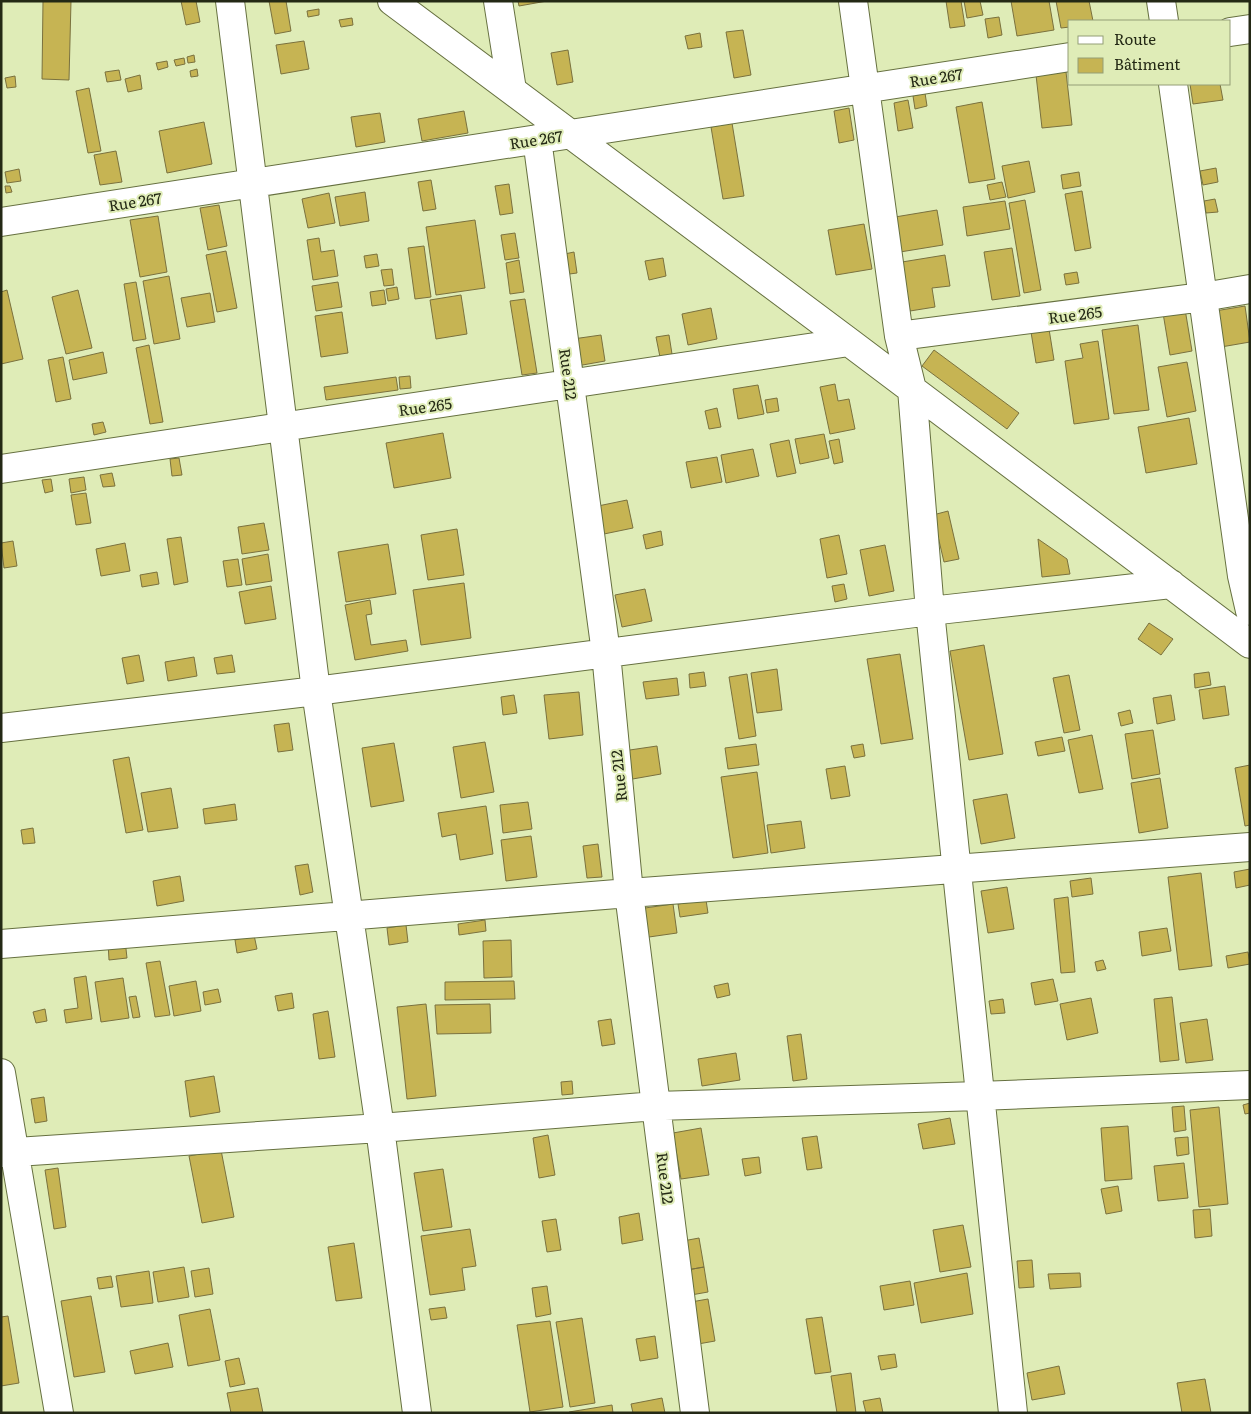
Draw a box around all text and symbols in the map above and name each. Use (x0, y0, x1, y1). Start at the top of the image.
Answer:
legend (1068, 20, 1231, 85)
text: Route (1114, 27, 1156, 50)
text: Bâtiment (1114, 52, 1180, 75)
street label: Rue 267 (908, 61, 965, 93)
street label: Rue 267 (508, 123, 565, 155)
street label: Rue 267 (107, 185, 164, 217)
street label: Rue 265 (1047, 299, 1103, 329)
street label: Rue 212 (554, 347, 584, 402)
street label: Rue 265 (397, 391, 454, 421)
street label: Rue 212 (604, 749, 632, 803)
street label: Rue 212 (651, 1151, 681, 1206)

